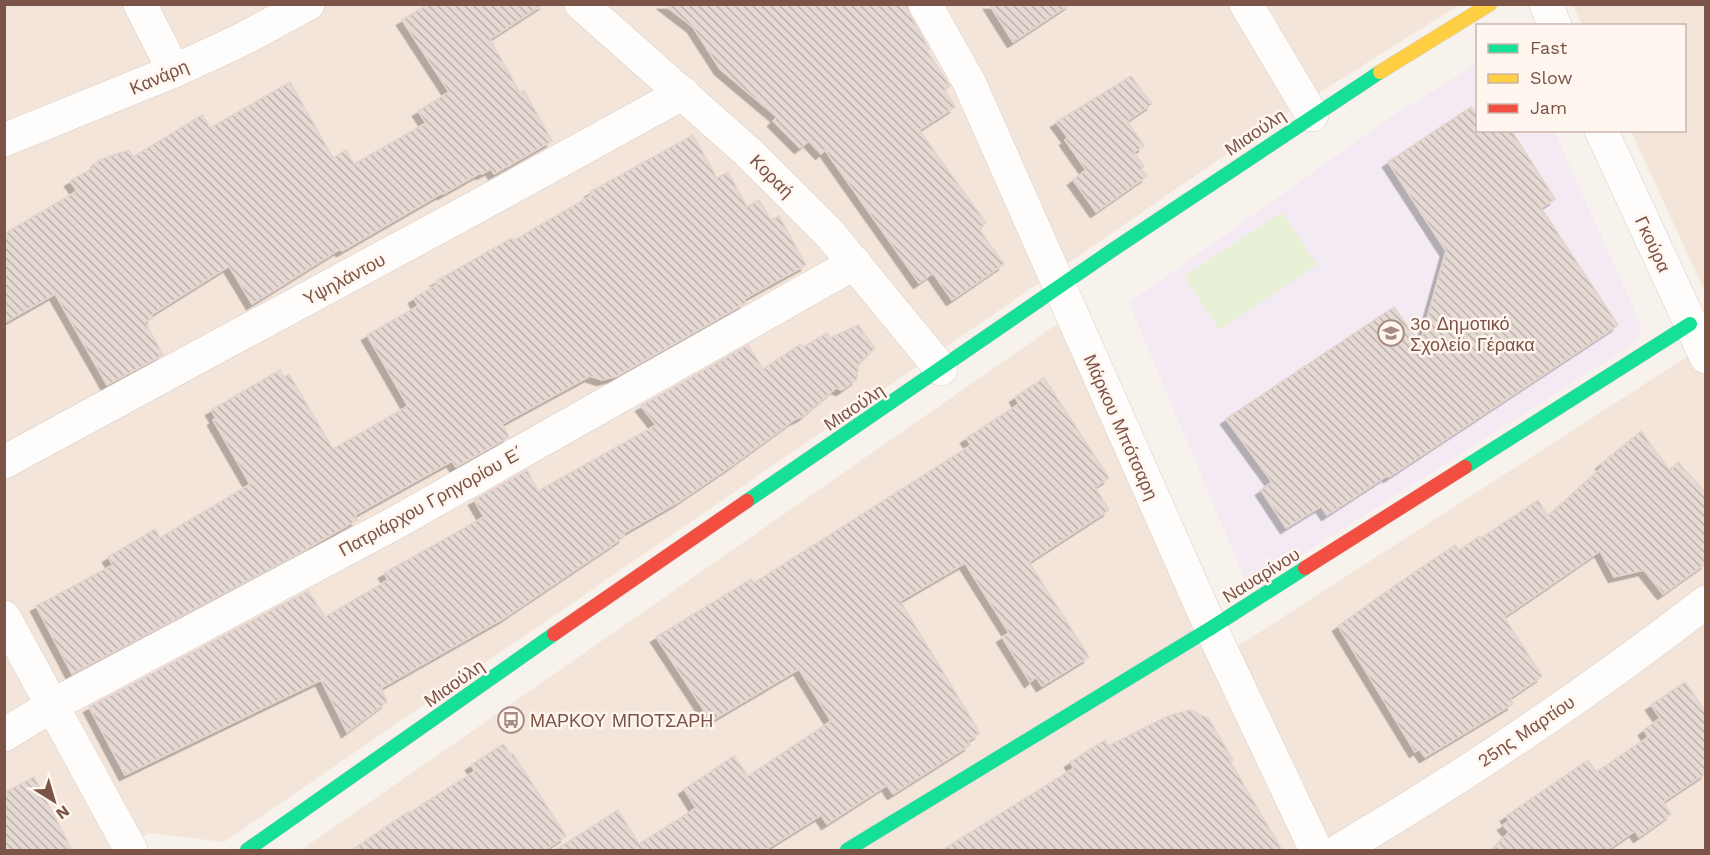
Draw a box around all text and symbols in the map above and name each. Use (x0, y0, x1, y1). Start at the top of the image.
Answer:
legend (1476, 24, 1686, 132)
text: Fast (1530, 37, 1568, 58)
street label: Κανάρη (126, 55, 192, 99)
text: Slow (1530, 67, 1573, 88)
text: Jam (1530, 97, 1567, 118)
street label: Μιαούλη (1221, 104, 1289, 160)
street label: Κοραή (746, 150, 798, 202)
street label: Γκούρα (1631, 213, 1675, 275)
street label: Υψηλάντου (299, 249, 389, 309)
place label: 3ο Δημοτικό Σχολείο Γέρακα (1410, 313, 1535, 355)
school or university icon: 3ο Δημοτικό Σχολείο Γέρακα (1376, 318, 1406, 348)
street label: Μάρκου Μπότσαρη (1079, 351, 1163, 503)
street label: Μιαούλη (820, 379, 888, 435)
street label: Πατριάρχου Γρηγορίου Ε΄ (335, 441, 527, 561)
street label: Ναυαρίνου (1219, 543, 1303, 607)
street label: Μιαούλη (420, 655, 488, 711)
street label: 25ης Μαρτίου (1474, 691, 1578, 771)
bus stop icon: ΜΑΡΚΟΥ ΜΠΟΤΣΑΡΗ (496, 705, 526, 735)
place label: ΜΑΡΚΟΥ ΜΠΟΤΣΑΡΗ (530, 710, 713, 731)
north arrow (24, 771, 84, 831)
text: N (52, 801, 73, 824)

